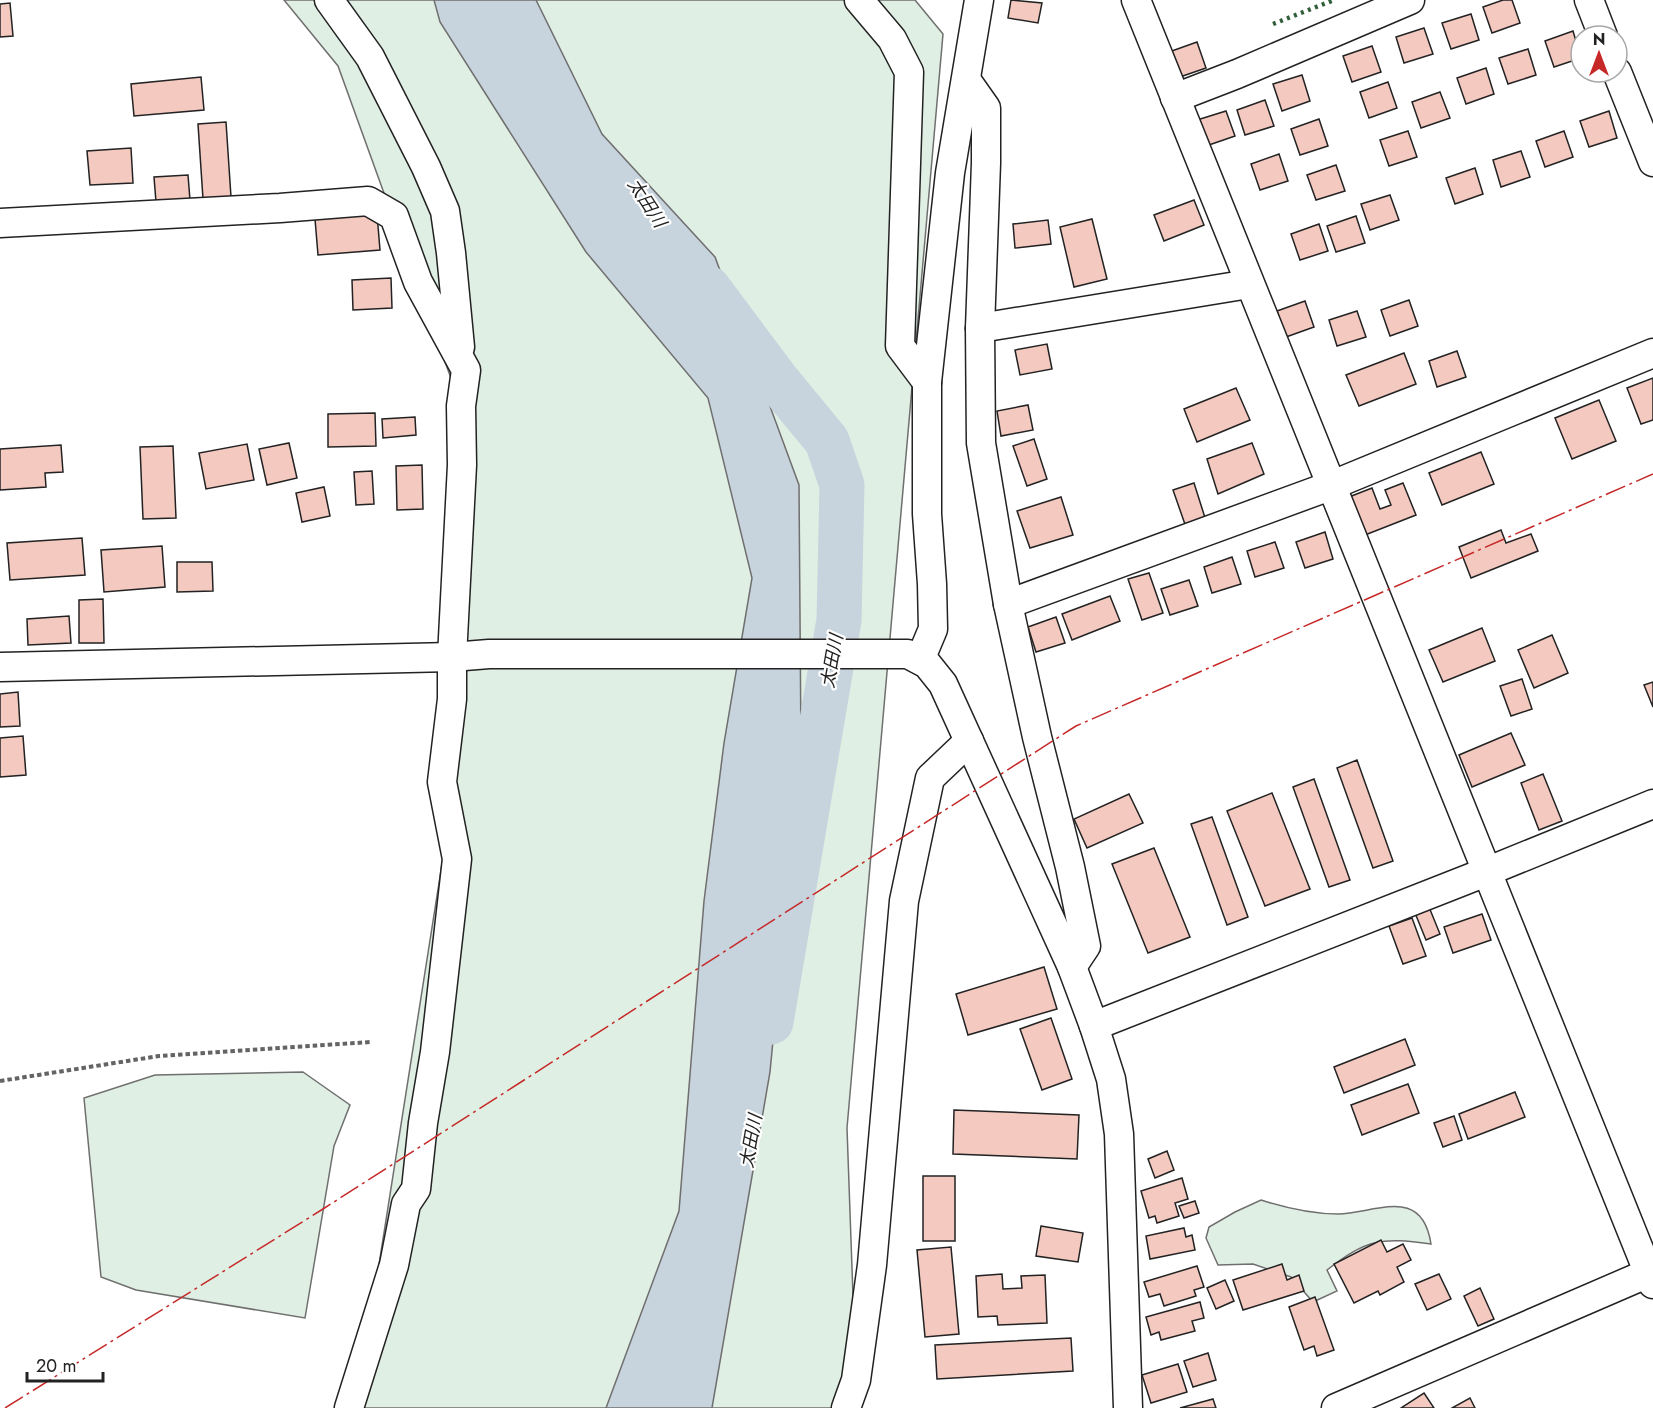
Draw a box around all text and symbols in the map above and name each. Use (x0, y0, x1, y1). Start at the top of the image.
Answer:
north arrow (1569, 24, 1629, 84)
text: N (1593, 28, 1605, 51)
water label: 太田川 (621, 173, 674, 234)
water label: 太田川 (815, 630, 850, 690)
water label: 太田川 (734, 1110, 769, 1170)
scale bar (27, 1345, 104, 1383)
text: 20 m (36, 1353, 76, 1379)

